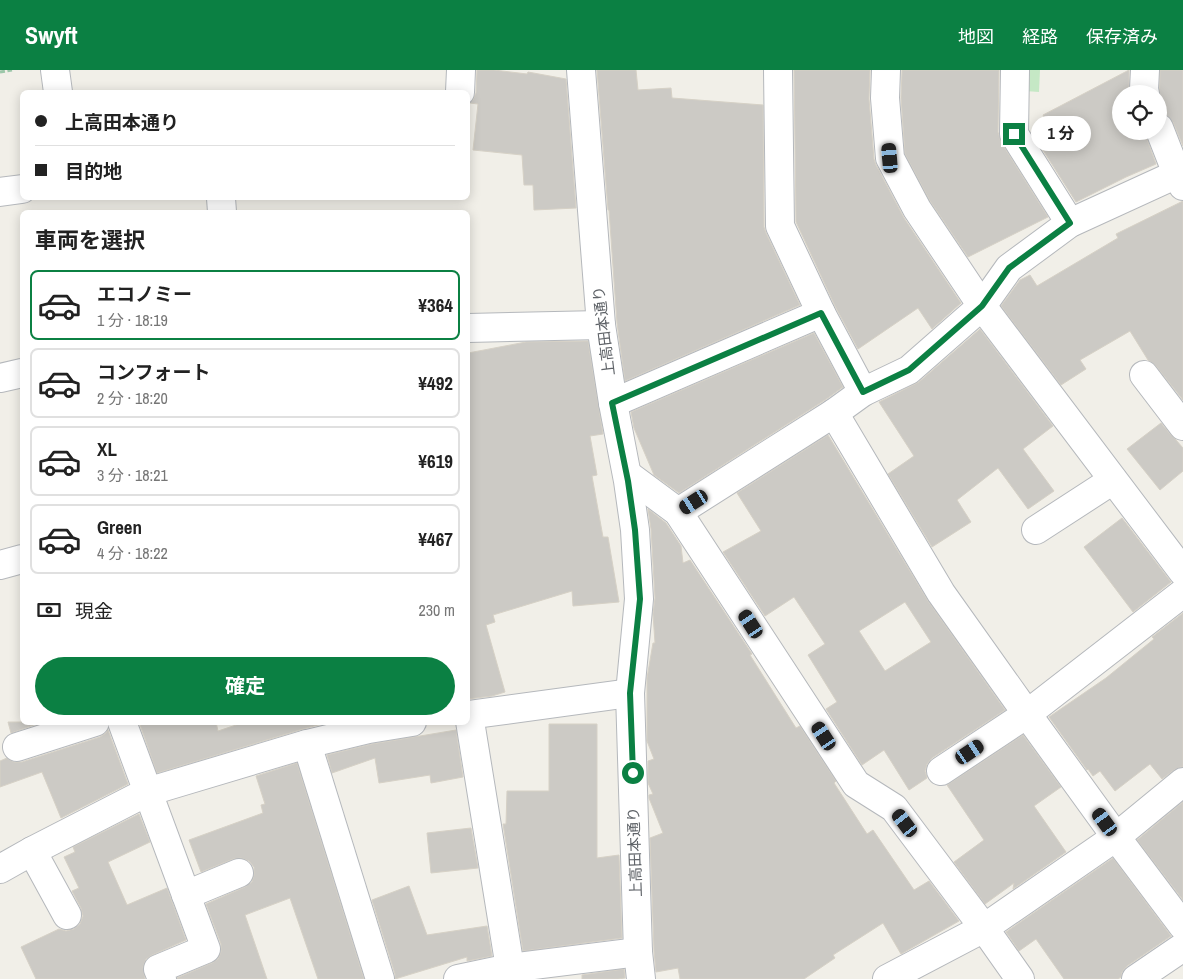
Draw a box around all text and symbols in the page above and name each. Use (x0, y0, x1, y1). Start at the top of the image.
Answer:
text: Swyft (25, 19, 78, 51)
text: 地図 (958, 24, 994, 49)
text: 経路 (1022, 24, 1058, 49)
text: 保存済み (1086, 24, 1158, 49)
map controls (1112, 85, 1167, 140)
button: locate (1112, 85, 1167, 140)
text: 上高田本通り (65, 109, 179, 135)
callout: 1 分 (1032, 116, 1092, 152)
text: 1 分 (1048, 122, 1074, 144)
route end (1003, 123, 1025, 145)
car (881, 142, 898, 174)
text: 目的地 (65, 158, 122, 184)
text: 車両を選択 (35, 225, 145, 255)
text: エコノミー (97, 281, 192, 307)
icon: car (37, 283, 82, 328)
street label: 上高田本通り (588, 285, 619, 377)
text: ¥364 (418, 292, 453, 318)
text: 1 分 · 18:19 (97, 309, 168, 331)
text: コンフォート (97, 359, 210, 385)
icon: car (37, 361, 82, 406)
text: ¥492 (418, 370, 453, 396)
text: 2 分 · 18:20 (97, 387, 168, 409)
text: XL (97, 436, 117, 462)
icon: car (37, 439, 82, 484)
text: ¥619 (418, 448, 453, 474)
text: 3 分 · 18:21 (97, 464, 168, 486)
car (677, 488, 710, 516)
text: Green (97, 514, 142, 540)
icon: car (37, 517, 82, 562)
text: ¥467 (418, 526, 453, 552)
text: 4 分 · 18:22 (97, 542, 168, 564)
icon: cash (35, 596, 63, 624)
text: 現金 (75, 598, 113, 624)
text: 230 m (419, 599, 455, 621)
car (736, 607, 765, 641)
button: 確定 (35, 657, 455, 715)
car (809, 719, 838, 753)
car (953, 737, 986, 767)
route start (622, 762, 644, 784)
car (1090, 805, 1119, 839)
street label: 上高田本通り (622, 807, 647, 897)
car (889, 807, 920, 839)

